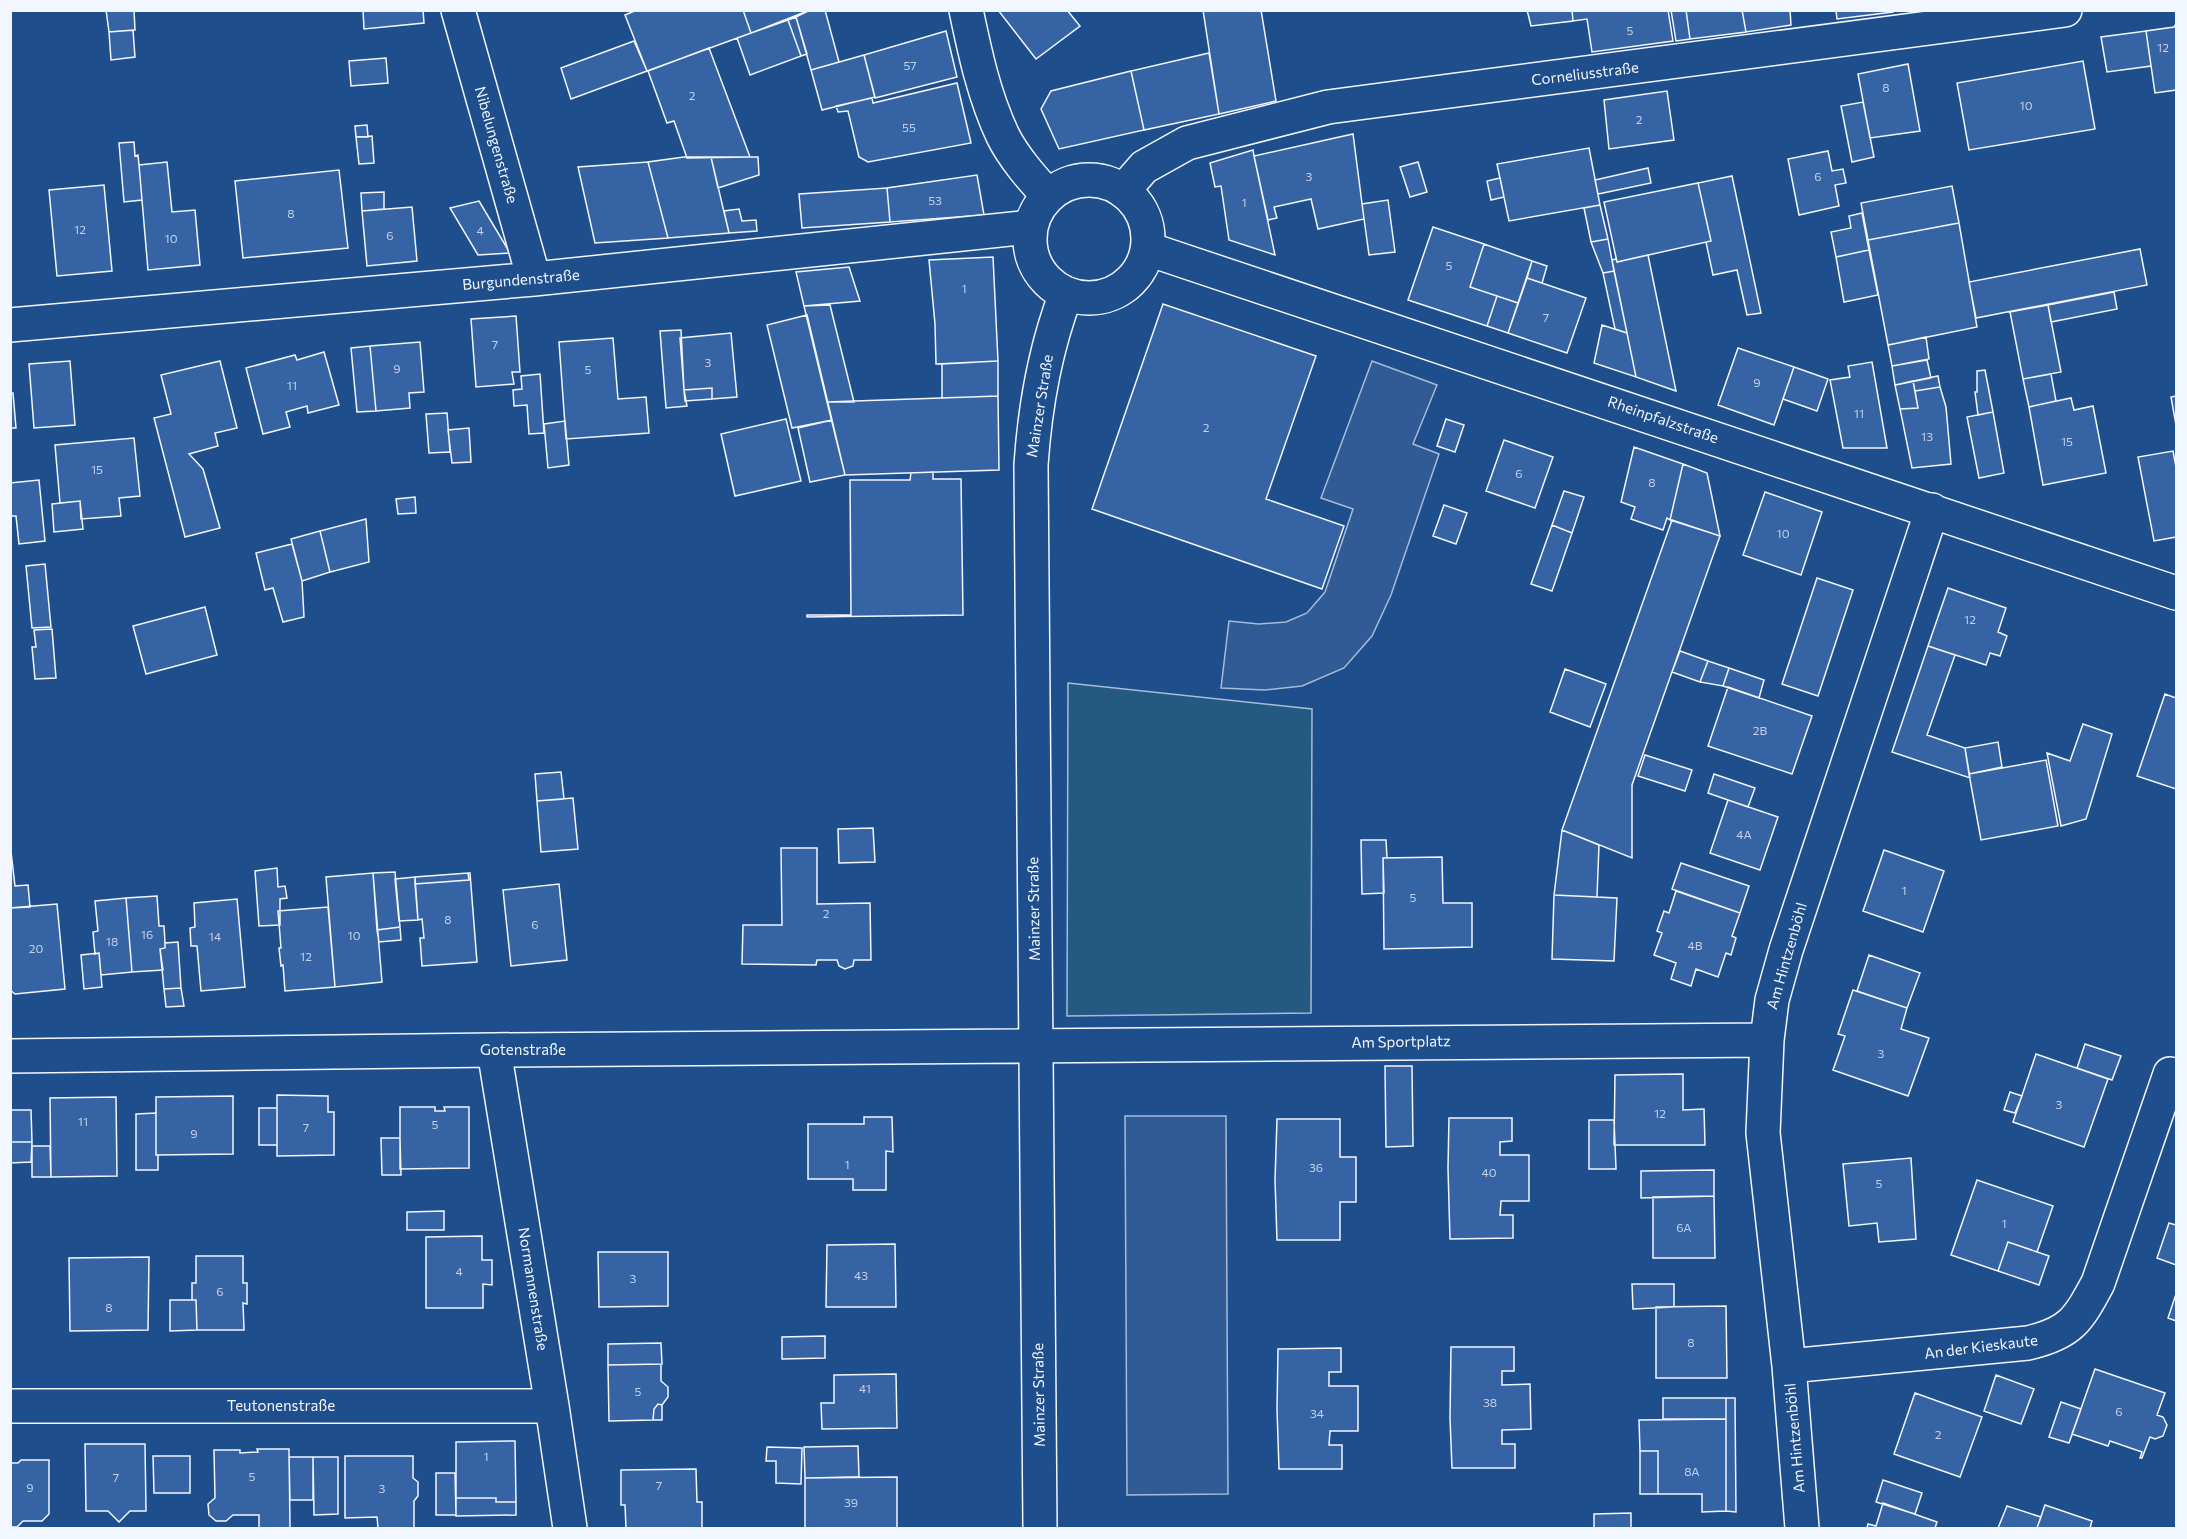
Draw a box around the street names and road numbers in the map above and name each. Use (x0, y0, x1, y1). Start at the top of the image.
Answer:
street label: Corneliusstraße (1530, 57, 1640, 89)
street label: Nibelungenstraße (472, 84, 522, 205)
street label: Burgundenstraße (461, 265, 581, 293)
street label: Mainzer Straße (1022, 353, 1056, 459)
street label: Rheinpfalzstraße (1605, 392, 1721, 447)
street label: Mainzer Straße (1023, 857, 1043, 961)
street label: Am Hintzenböhl (1762, 900, 1810, 1011)
street label: Am Sportplatz (1351, 1031, 1451, 1051)
street label: Gotenstraße (480, 1040, 566, 1058)
street label: Normannenstraße (515, 1226, 553, 1352)
street label: An der Kieskaute (1923, 1330, 2039, 1362)
street label: Mainzer Straße (1028, 1343, 1048, 1447)
street label: Am Hintzenböhl (1780, 1382, 1808, 1494)
street label: Teutonenstraße (227, 1396, 335, 1414)

